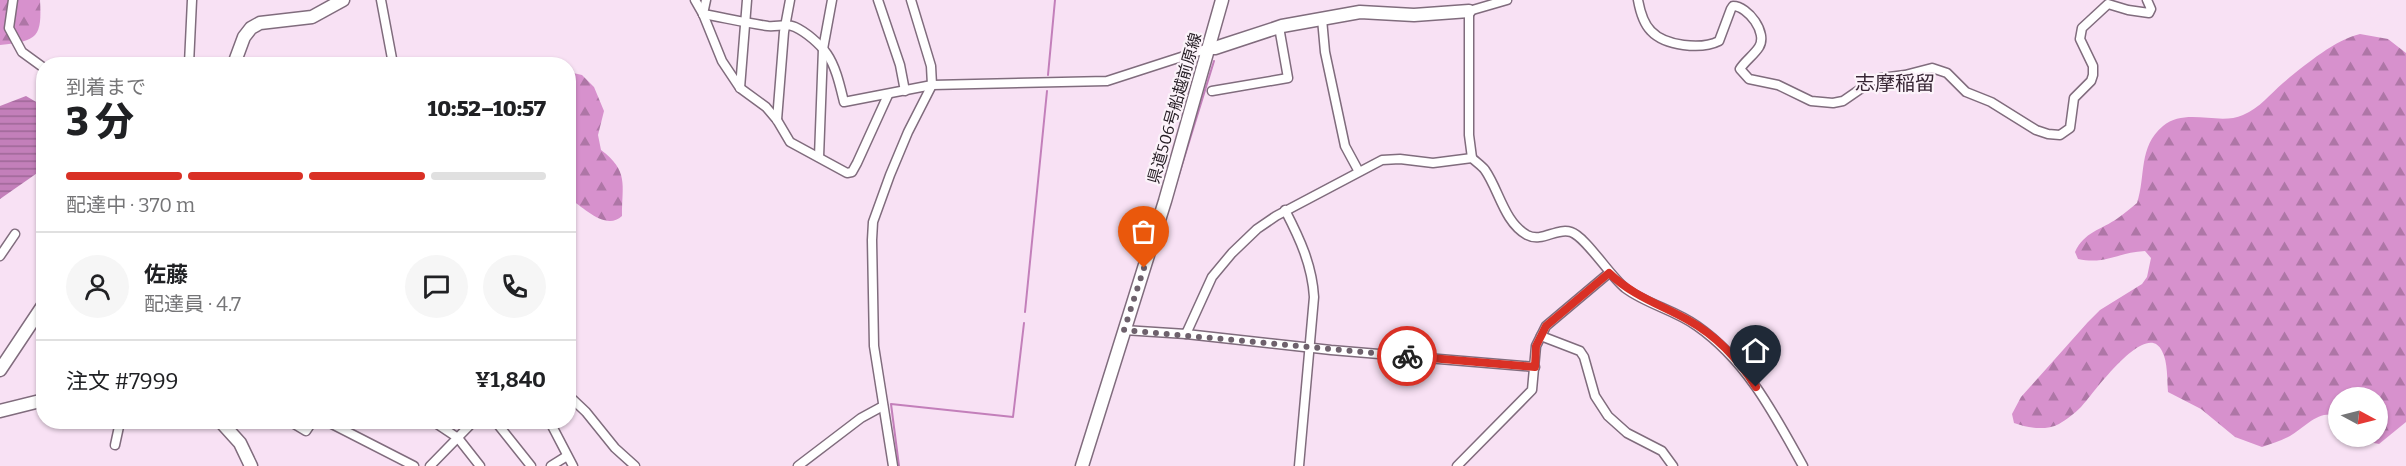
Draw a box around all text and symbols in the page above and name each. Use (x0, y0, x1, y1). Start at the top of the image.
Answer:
street label: 県道506号船越前原線 (1144, 30, 1205, 186)
district label: 志摩稲留 (1855, 71, 1935, 95)
text: 到着まで (66, 75, 146, 99)
text: 10:52–10:57 (427, 95, 546, 122)
text: 3 分 (66, 99, 134, 145)
text: 配達中 · 370 m (66, 193, 195, 217)
pin (1118, 206, 1169, 268)
icon: bag (1127, 215, 1160, 248)
button: person (66, 255, 129, 318)
button: chat (405, 255, 468, 318)
button: phone (483, 255, 546, 318)
text: 佐藤 (144, 261, 188, 288)
text: 配達員 · 4.7 (144, 292, 241, 316)
pin (1730, 325, 1781, 387)
courier (1377, 326, 1437, 386)
icon: home (1739, 334, 1772, 367)
icon: bike (1391, 340, 1424, 373)
text: ¥1,840 (475, 366, 546, 393)
text: 注文 #7999 (66, 368, 178, 395)
north arrow (2328, 387, 2388, 447)
map controls (2328, 387, 2388, 447)

